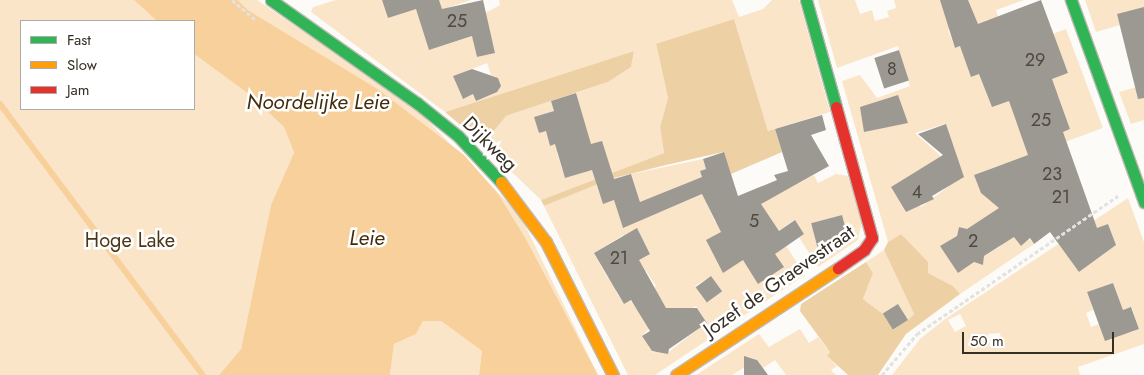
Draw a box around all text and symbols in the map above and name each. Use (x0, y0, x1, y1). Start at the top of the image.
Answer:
house number: 25 (447, 10, 467, 32)
legend (20, 20, 195, 110)
text: Fast (67, 29, 91, 51)
house number: 29 (1025, 49, 1045, 71)
text: Slow (67, 54, 97, 76)
house number: 8 (887, 58, 897, 80)
text: Jam (67, 79, 90, 101)
water label: Noordelijke Leie (246, 89, 390, 115)
house number: 25 (1031, 109, 1051, 131)
street label: Dijkweg (458, 112, 522, 176)
house number: 23 (1042, 163, 1062, 185)
house number: 4 (912, 181, 922, 203)
house number: 21 (1052, 186, 1070, 208)
house number: 5 (749, 210, 759, 232)
street label: Jozef de Graevestraat (699, 220, 859, 342)
water label: Leie (349, 225, 385, 251)
park label: Hoge Lake (85, 228, 175, 252)
house number: 2 (968, 230, 978, 252)
house number: 21 (610, 247, 628, 269)
scale bar (964, 322, 1116, 354)
text: 50 m (970, 330, 1004, 352)

